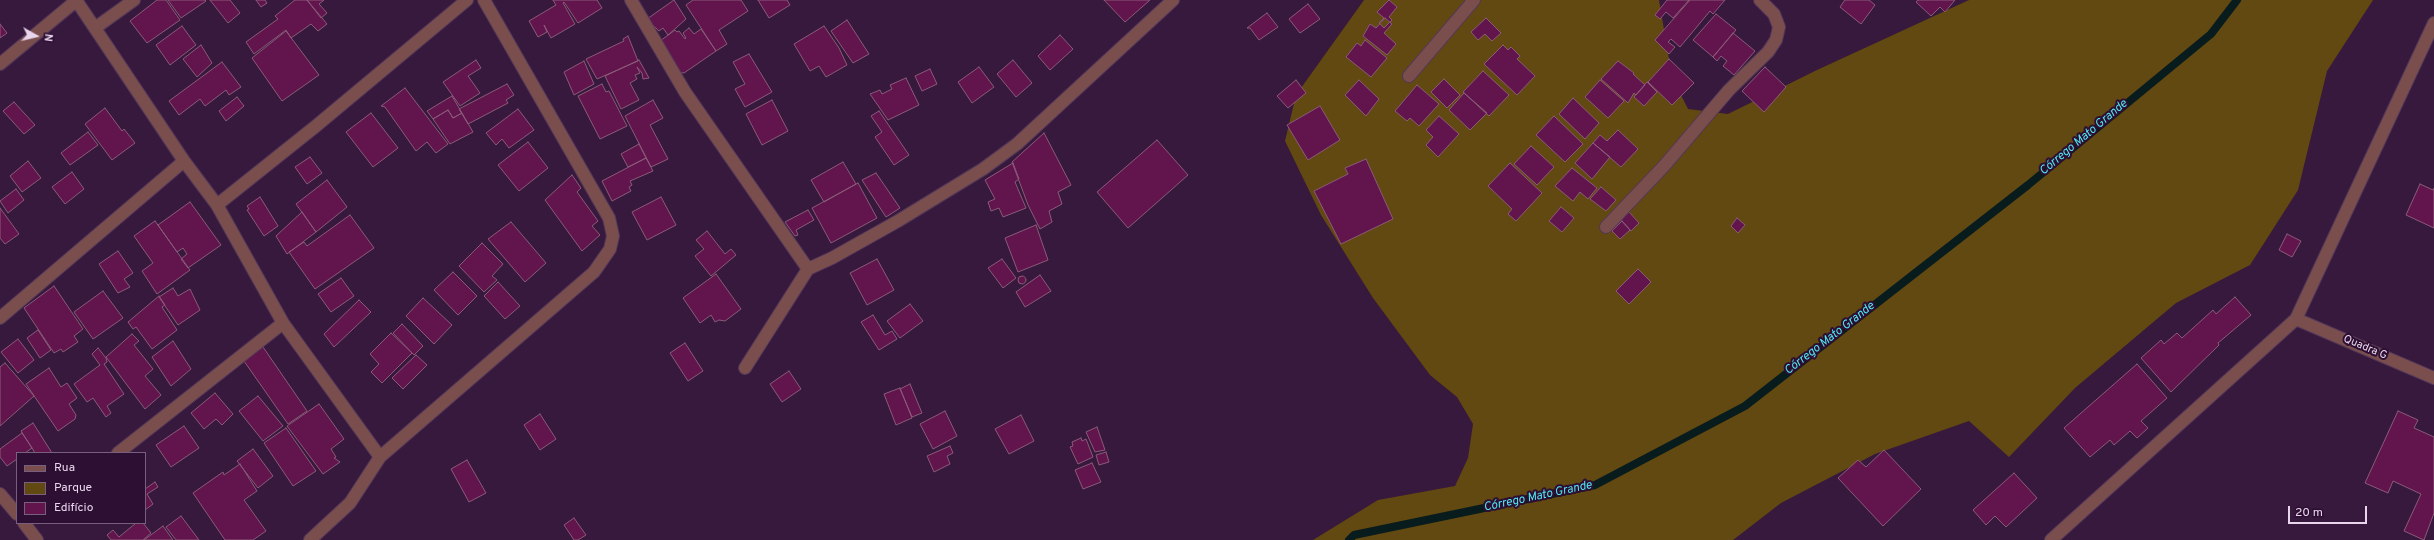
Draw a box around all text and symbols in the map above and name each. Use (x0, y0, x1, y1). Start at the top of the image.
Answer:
north arrow (16, 16, 56, 56)
text: N (40, 33, 55, 43)
water label: Córrego Mato Grande (2037, 97, 2131, 179)
water label: Córrego Mato Grande (1782, 299, 1878, 379)
street label: Quadra G (2341, 333, 2389, 363)
legend (16, 452, 146, 524)
text: Rua (54, 460, 75, 476)
water label: Córrego Mato Grande (1483, 479, 1593, 515)
text: Parque (54, 480, 92, 496)
scale bar (2290, 498, 2369, 524)
text: Edifício (54, 500, 93, 516)
text: 20 m (2295, 505, 2323, 521)

